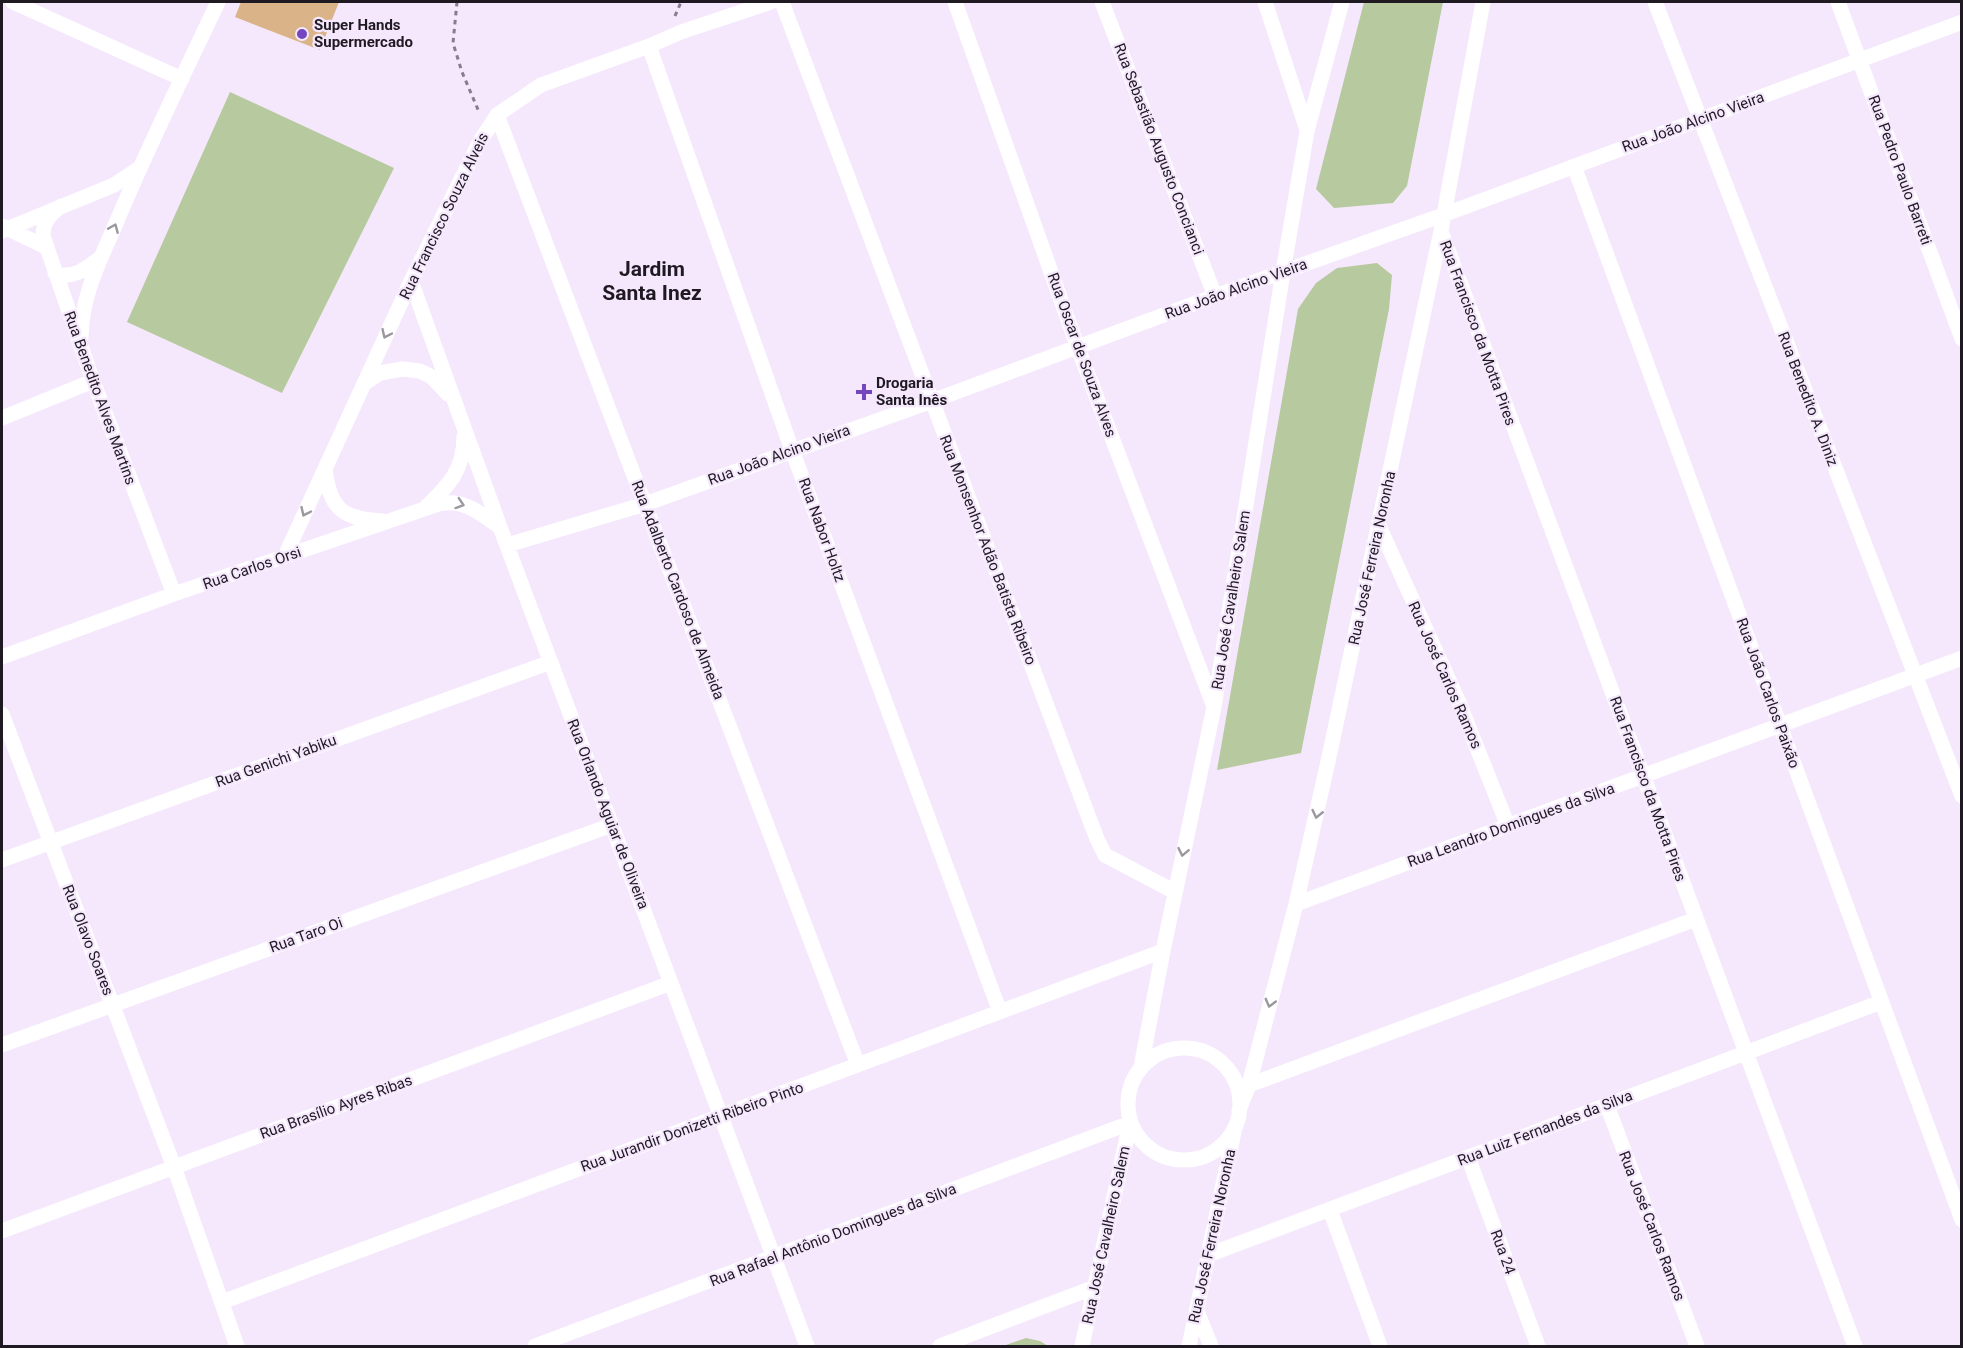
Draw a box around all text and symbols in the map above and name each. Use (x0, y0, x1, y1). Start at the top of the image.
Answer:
place label: Super Hands Supermercado (314, 16, 413, 51)
marker: Super Hands Supermercado (295, 27, 309, 41)
street label: Rua Sebastião Augusto Concianci (1110, 41, 1208, 257)
street label: Rua João Alcino Vieira (1619, 88, 1767, 156)
street label: Rua Pedro Paulo Barreti (1864, 93, 1936, 247)
street label: Rua Francisco Souza Alveis (396, 130, 492, 302)
one-way arrow (107, 223, 119, 234)
street label: Rua Francisco da Motta Pires (1436, 238, 1520, 428)
street label: Rua João Alcino Vieira (1162, 255, 1310, 323)
district label: Jardim Santa Inez (602, 257, 702, 305)
street label: Rua Oscar de Souza Alves (1044, 270, 1120, 440)
street label: Rua Benedito Alves Martins (60, 309, 140, 487)
one-way arrow (382, 328, 394, 339)
street label: Rua Benedito A. Diniz (1774, 329, 1842, 469)
place label: Drogaria Santa Inês (876, 374, 947, 409)
marker: Drogaria Santa Inês (857, 385, 871, 399)
street label: Rua João Alcino Vieira (705, 421, 853, 489)
street label: Rua Monsenhor Adão Batista Ribeiro (936, 433, 1040, 667)
street label: Rua José Ferreira Noronha (1345, 469, 1399, 647)
street label: Rua Nabor Holtz (795, 476, 849, 584)
street label: Rua Adalberto Cardoso de Almeida (628, 478, 728, 702)
one-way arrow (454, 497, 465, 510)
one-way arrow (301, 505, 313, 516)
street label: Rua José Cavalheiro Salem (1208, 509, 1254, 691)
street label: Rua Carlos Orsi (200, 543, 304, 593)
street label: Rua José Carlos Ramos (1404, 599, 1486, 751)
street label: Rua João Carlos Paixão (1732, 615, 1804, 771)
street label: Rua Francisco da Motta Pires (1606, 694, 1690, 884)
street label: Rua Orlando Aguiar de Oliveira (563, 716, 653, 912)
street label: Rua Genichi Yabiku (213, 731, 339, 791)
street label: Rua Leandro Domingues da Silva (1405, 779, 1617, 871)
one-way arrow (1311, 809, 1324, 819)
one-way arrow (1177, 847, 1190, 857)
street label: Rua Olavo Soares (59, 882, 117, 998)
street label: Rua Taro Oi (267, 913, 345, 957)
one-way arrow (1265, 998, 1278, 1008)
street label: Rua Brasílio Ayres Ribas (257, 1071, 415, 1143)
street label: Rua Jurandir Donizetti Ribeiro Pinto (578, 1078, 806, 1176)
street label: Rua Luiz Fernandes da Silva (1455, 1086, 1635, 1170)
street label: Rua José Cavalheiro Salem (1078, 1144, 1134, 1326)
street label: Rua José Ferreira Noronha (1185, 1147, 1239, 1325)
street label: Rua José Carlos Ramos (1615, 1148, 1689, 1304)
street label: Rua Rafael Antônio Domingues da Silva (707, 1180, 959, 1290)
street label: Rua 24 (1487, 1227, 1520, 1277)

